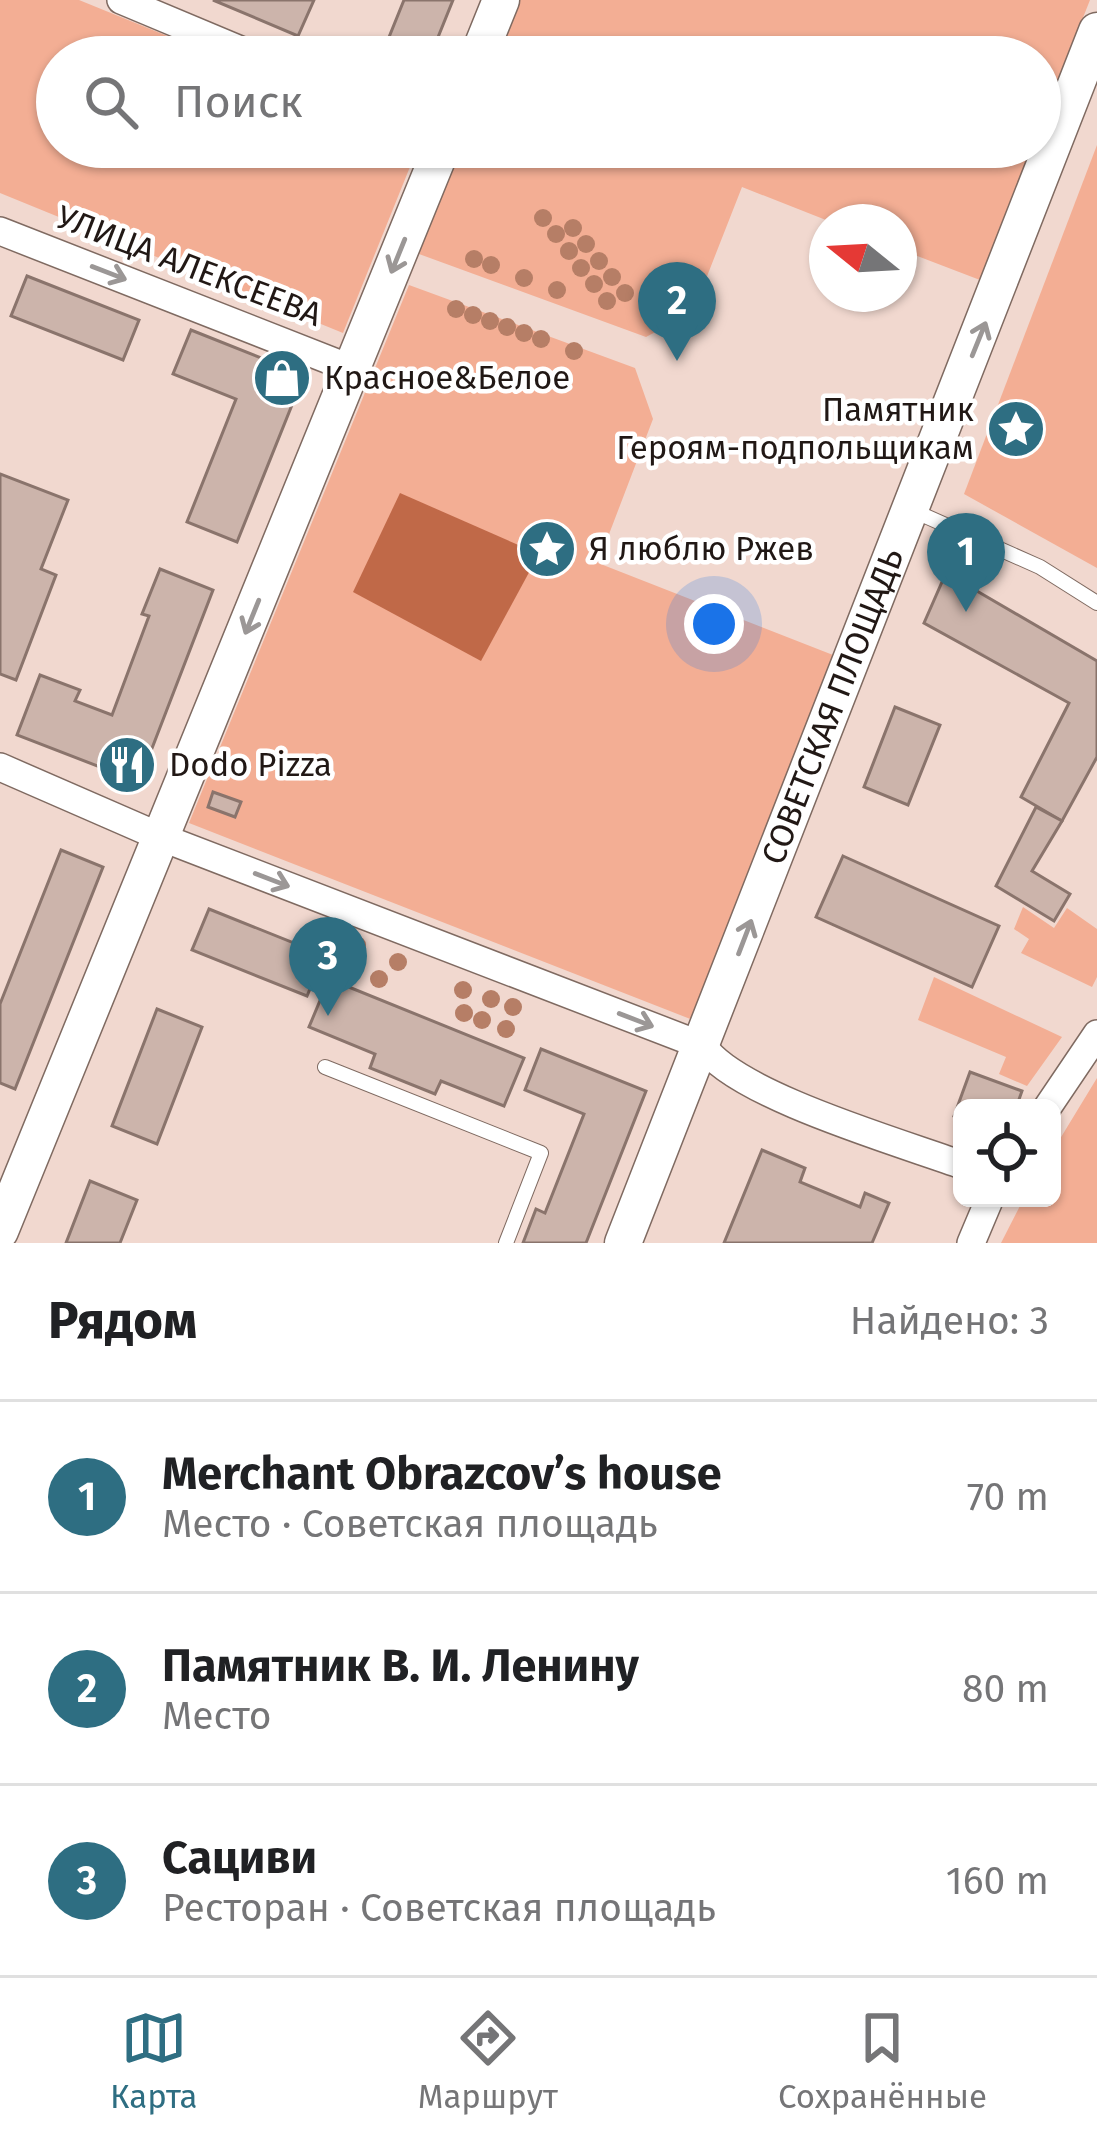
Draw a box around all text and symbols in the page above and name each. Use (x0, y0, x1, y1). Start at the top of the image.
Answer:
search box (36, 36, 1061, 168)
icon: search (78, 69, 144, 135)
text: Поиск (174, 75, 303, 129)
street label: УЛИЦА АЛЕКСЕЕВА (51, 197, 327, 335)
north arrow (809, 204, 917, 312)
one-way arrow (386, 236, 407, 273)
pin: 2 (638, 262, 716, 361)
one-way arrow (89, 264, 126, 286)
one-way arrow (970, 321, 991, 358)
shop icon: Красное&Белое (251, 347, 313, 409)
place label: Красное&Белое (324, 358, 570, 398)
place label: Памятник Героям-подпольщикам (616, 390, 974, 468)
place icon: Памятник Героям-подпольщикам (985, 398, 1047, 460)
pin: 1 (927, 513, 1005, 612)
place icon: Я люблю Ржев (516, 518, 578, 580)
place label: Я люблю Ржев (589, 529, 814, 569)
street label: СОВЕТСКАЯ ПЛОЩАДЬ (753, 543, 913, 870)
your location (684, 594, 744, 654)
one-way arrow (240, 598, 261, 635)
restaurant icon: Dodo Pizza (96, 734, 158, 796)
place label: Dodo Pizza (169, 745, 332, 785)
one-way arrow (253, 870, 290, 892)
pin: 3 (289, 917, 367, 1016)
one-way arrow (736, 919, 758, 956)
one-way arrow (617, 1011, 654, 1033)
map controls (953, 1099, 1061, 1207)
button: locate (953, 1099, 1061, 1207)
text: Рядом (48, 1290, 197, 1352)
text: Найдено: 3 (850, 1298, 1049, 1344)
text: Merchant Obrazcov’s house (162, 1447, 722, 1501)
text: 1 (78, 1474, 96, 1520)
text: 70 m (967, 1474, 1049, 1520)
text: Место · Советская площадь (162, 1501, 658, 1547)
text: Памятник В. И. Ленину (162, 1639, 639, 1693)
text: 2 (77, 1666, 97, 1712)
text: 80 m (962, 1666, 1049, 1712)
text: Место (162, 1693, 272, 1739)
text: Сациви (162, 1831, 317, 1885)
text: 3 (77, 1858, 97, 1904)
text: 160 m (946, 1858, 1049, 1904)
text: Ресторан · Советская площадь (162, 1885, 716, 1931)
tab: Карта (110, 2005, 198, 2117)
tab: Маршрут (418, 2005, 558, 2117)
tab: Сохранённые (778, 2005, 987, 2117)

